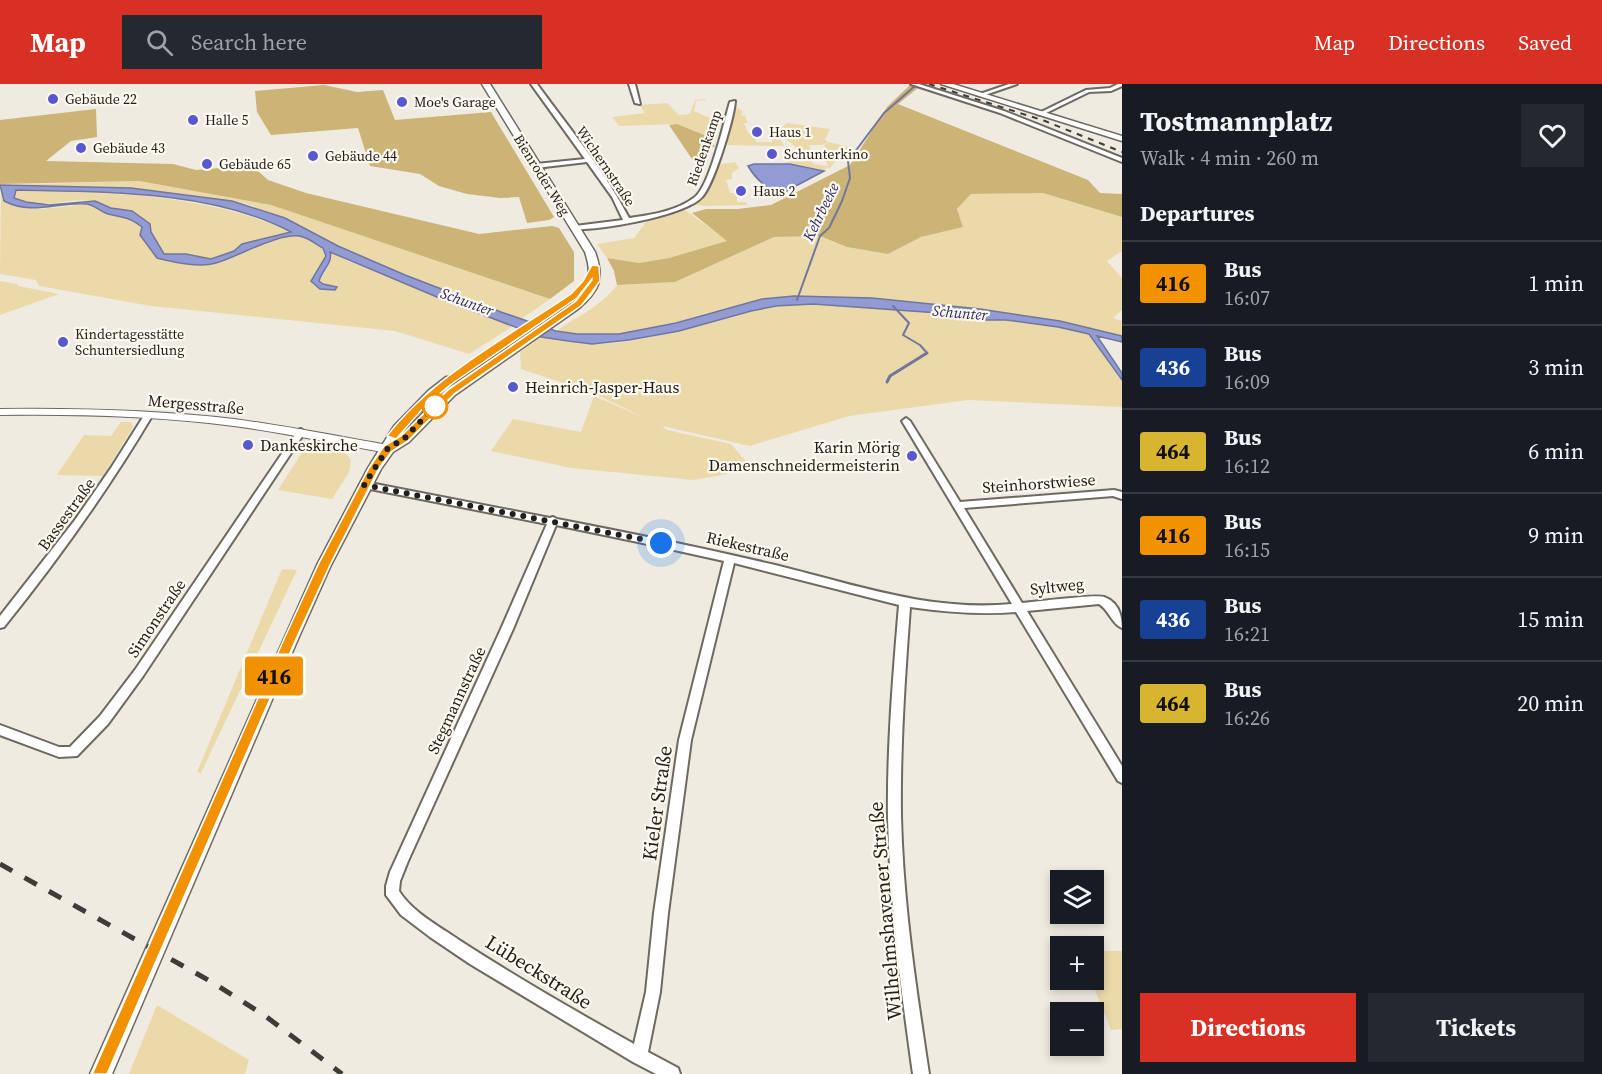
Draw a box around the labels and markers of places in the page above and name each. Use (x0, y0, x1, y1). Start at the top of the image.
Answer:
place label: Gebäude 22 (65, 89, 137, 109)
marker: Gebäude 22 (46, 92, 60, 106)
place label: Moe's Garage (414, 92, 496, 112)
marker: Moe's Garage (395, 95, 409, 109)
place label: Halle 5 (205, 110, 249, 130)
marker: Halle 5 (186, 113, 200, 127)
place label: Haus 1 (769, 122, 811, 142)
marker: Haus 1 (750, 125, 764, 139)
place label: Gebäude 43 (93, 138, 165, 158)
marker: Gebäude 43 (74, 141, 88, 155)
place label: Schunterkino (784, 144, 869, 164)
place label: Gebäude 44 (325, 146, 397, 166)
marker: Schunterkino (765, 147, 779, 161)
marker: Gebäude 44 (306, 149, 320, 163)
place label: Gebäude 65 (219, 154, 291, 174)
marker: Gebäude 65 (200, 157, 214, 171)
place label: Haus 2 (753, 181, 795, 201)
marker: Haus 2 (734, 184, 748, 198)
place label: Kindertagesstätte Schuntersiedlung (75, 324, 185, 360)
marker: Kindertagesstätte Schuntersiedlung (56, 335, 70, 349)
place label: Heinrich-Jasper-Haus (525, 376, 679, 398)
marker: Heinrich-Jasper-Haus (506, 380, 520, 394)
unlabelled marker (422, 393, 448, 419)
place label: Dankeskirche (260, 434, 358, 456)
place label: Karin Mörig Damenschneidermeisterin (709, 436, 900, 476)
marker: Dankeskirche (241, 438, 255, 452)
marker: Karin Mörig Damenschneidermeisterin (905, 449, 919, 463)

